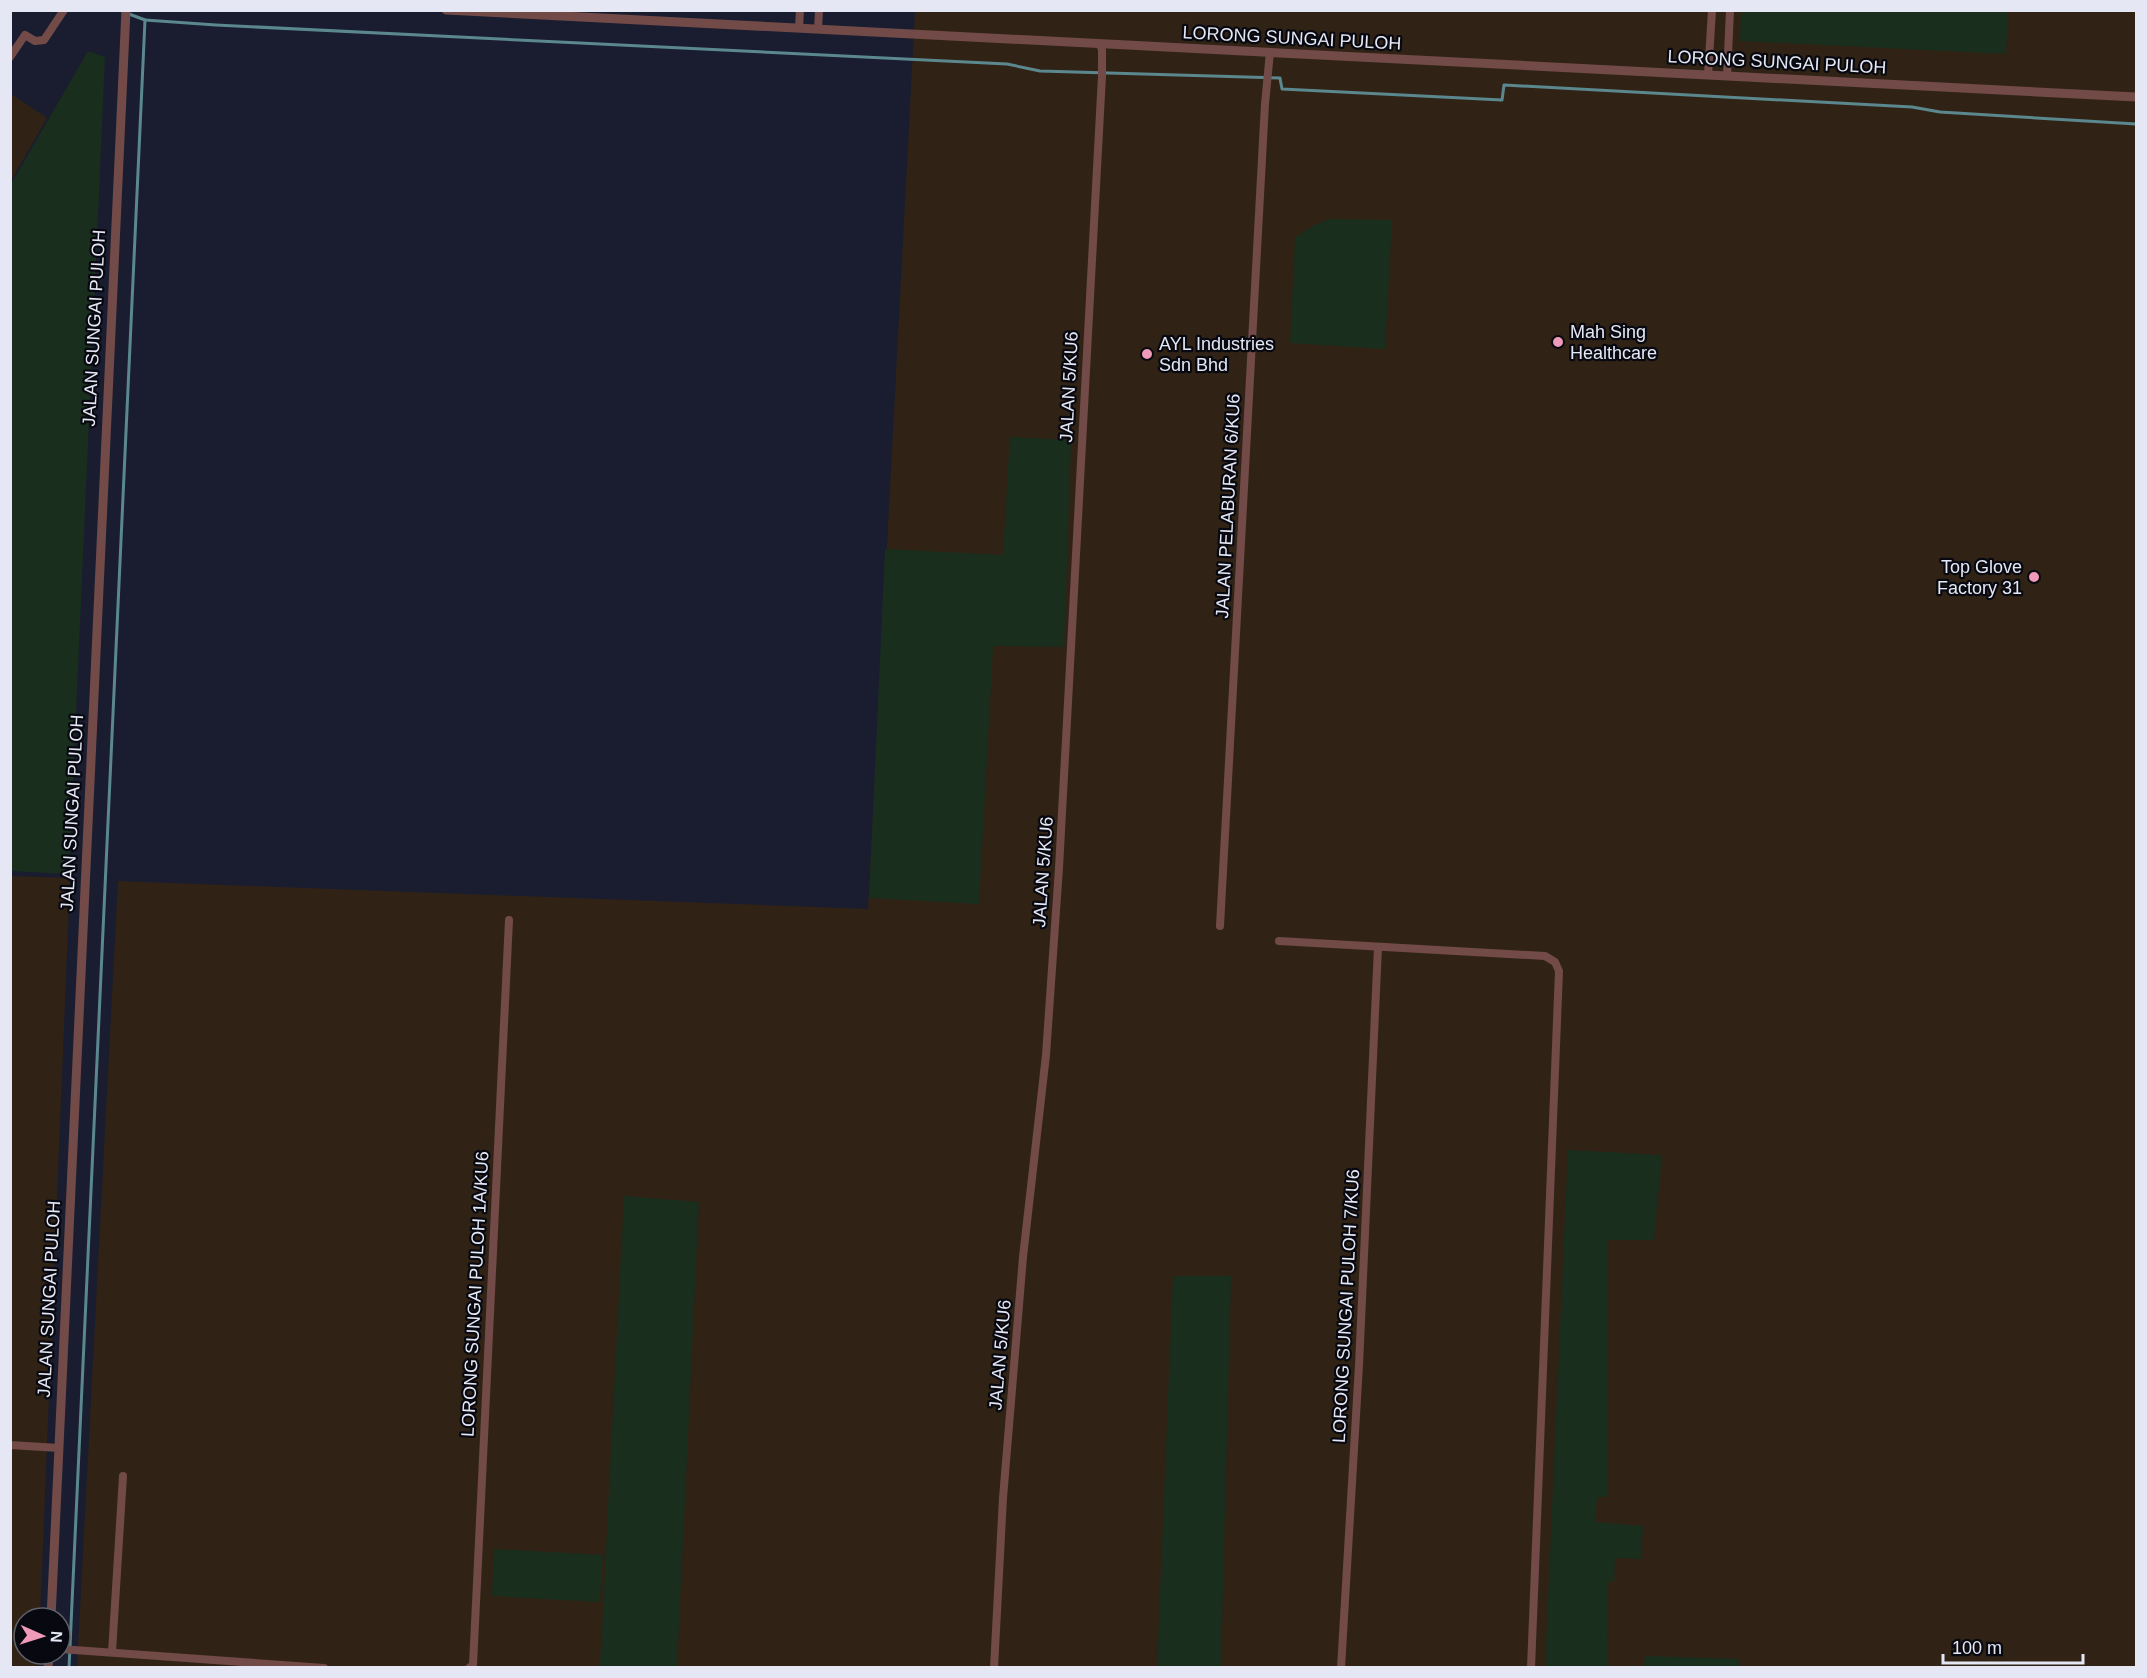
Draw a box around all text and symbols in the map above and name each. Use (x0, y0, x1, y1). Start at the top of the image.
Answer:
street label: LORONG SUNGAI PULOH (1182, 22, 1402, 54)
street label: LORONG SUNGAI PULOH (1667, 46, 1887, 78)
street label: JALAN SUNGAI PULOH (79, 229, 109, 427)
place label: Mah Sing Healthcare (1570, 322, 1657, 363)
street label: JALAN 5/KU6 (1056, 331, 1082, 443)
place label: AYL Industries Sdn Bhd (1159, 334, 1274, 375)
marker: Mah Sing Healthcare (1551, 335, 1565, 349)
marker: AYL Industries Sdn Bhd (1140, 347, 1154, 361)
street label: JALAN PELABURAN 6/KU6 (1212, 393, 1244, 619)
place label: Top Glove Factory 31 (1937, 557, 2022, 598)
marker: Top Glove Factory 31 (2027, 570, 2041, 584)
street label: JALAN SUNGAI PULOH (57, 714, 87, 912)
street label: JALAN 5/KU6 (1029, 816, 1057, 928)
street label: LORONG SUNGAI PULOH 1A/KU6 (458, 1151, 492, 1437)
street label: LORONG SUNGAI PULOH 7/KU6 (1329, 1169, 1363, 1443)
street label: JALAN SUNGAI PULOH (34, 1200, 64, 1398)
street label: JALAN 5/KU6 (985, 1299, 1015, 1411)
north arrow (12, 1606, 72, 1666)
scale bar (1943, 1627, 2082, 1665)
text: N (48, 1631, 65, 1643)
text: 100 m (1952, 1638, 2002, 1658)

